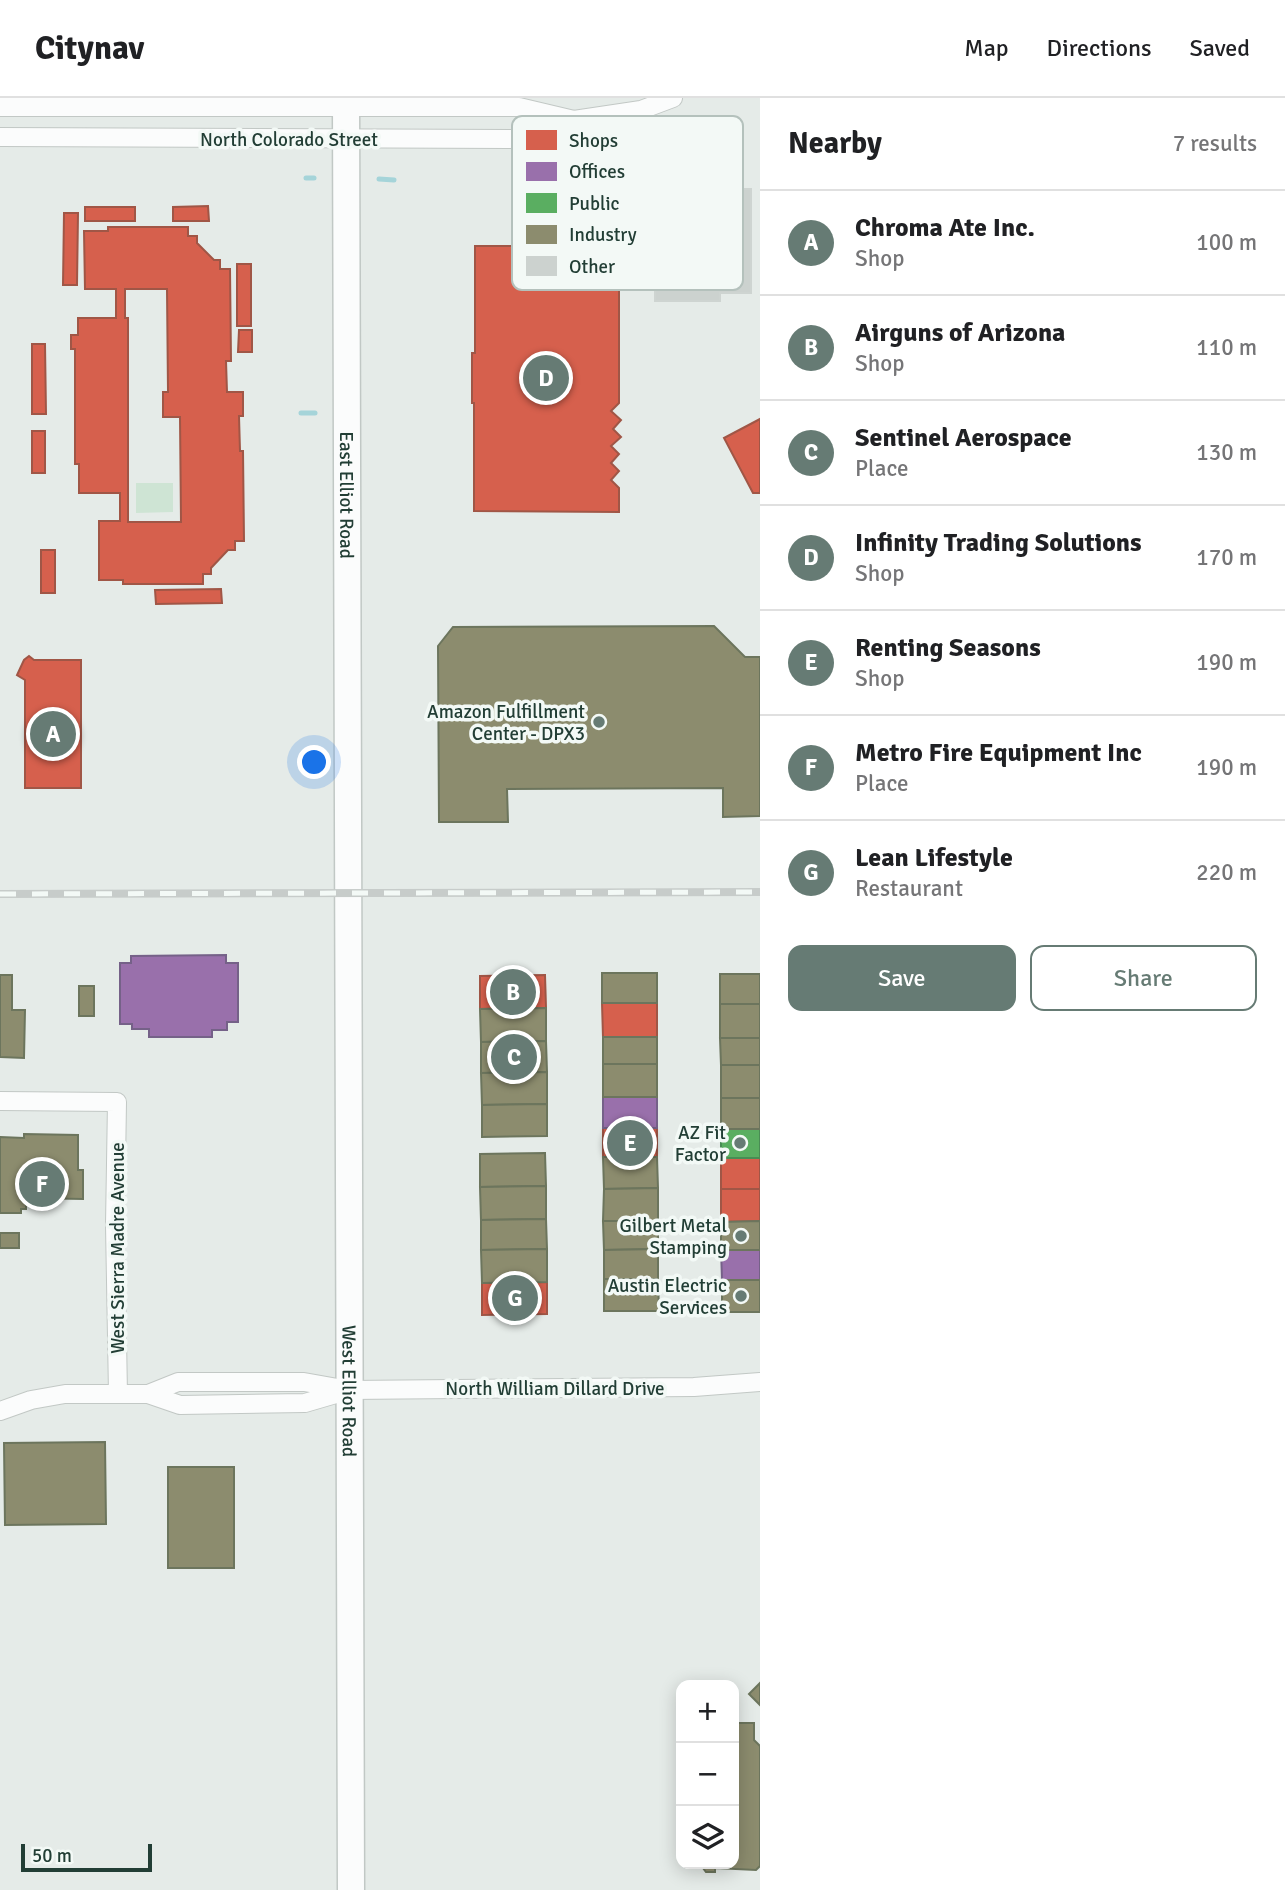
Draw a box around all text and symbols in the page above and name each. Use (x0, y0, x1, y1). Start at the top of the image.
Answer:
text: Citynav (35, 28, 144, 69)
text: Map (964, 33, 1009, 63)
text: Directions (1047, 33, 1152, 63)
text: Saved (1190, 33, 1250, 63)
legend (512, 116, 743, 290)
text: Nearby (788, 125, 882, 162)
street label: North Colorado Street (200, 128, 378, 152)
text: Shops (569, 129, 618, 153)
text: 7 results (1173, 129, 1257, 158)
text: Offices (569, 160, 625, 184)
text: Public (569, 192, 620, 216)
text: Chroma Ate Inc. (855, 212, 1035, 244)
text: Industry (569, 223, 637, 247)
text: A (804, 228, 818, 257)
text: 100 m (1196, 228, 1257, 257)
text: Shop (855, 244, 904, 273)
text: Other (569, 255, 615, 279)
text: Airguns of Arizona (855, 317, 1065, 349)
text: B (804, 333, 818, 362)
text: 110 m (1196, 333, 1257, 362)
text: Shop (855, 349, 904, 378)
pin: D (523, 352, 569, 404)
text: Sentinel Aerospace (855, 422, 1072, 454)
street label: East Elliot Road (334, 431, 358, 559)
text: C (804, 438, 818, 467)
text: 130 m (1196, 438, 1257, 467)
text: Place (855, 454, 909, 483)
text: Infinity Trading Solutions (855, 527, 1142, 559)
text: D (803, 543, 819, 572)
text: 170 m (1196, 543, 1257, 572)
text: Shop (855, 559, 904, 588)
text: Renting Seasons (855, 632, 1041, 664)
text: E (804, 648, 818, 677)
text: 190 m (1196, 648, 1257, 677)
text: Shop (855, 664, 904, 693)
place label: Amazon Fulfillment Center - DPX3 (427, 700, 585, 746)
pin: A (30, 708, 76, 760)
marker: Amazon Fulfillment Center - DPX3 (591, 714, 607, 730)
text: Metro Fire Equipment Inc (855, 737, 1142, 769)
your location (297, 745, 331, 779)
text: F (805, 753, 817, 782)
text: 190 m (1196, 753, 1257, 782)
text: Place (855, 769, 909, 798)
text: Lean Lifestyle (855, 842, 1013, 874)
text: G (803, 858, 819, 887)
text: 220 m (1196, 858, 1257, 887)
text: Restaurant (855, 874, 963, 903)
button: Save (788, 945, 1016, 1011)
button: Share (1030, 945, 1257, 1011)
pin: B (490, 966, 536, 1018)
pin: C (491, 1031, 537, 1083)
pin: E (607, 1117, 653, 1169)
place label: AZ Fit Factor (675, 1121, 726, 1167)
marker: AZ Fit Factor (732, 1135, 748, 1151)
street label: West Sierra Madre Avenue (106, 1142, 130, 1354)
pin: F (19, 1158, 65, 1210)
place label: Gilbert Metal Stamping (620, 1214, 727, 1260)
marker: Gilbert Metal Stamping (733, 1228, 749, 1244)
pin: G (492, 1272, 538, 1324)
place label: Austin Electric Services (608, 1274, 727, 1320)
marker: Austin Electric Services (733, 1288, 749, 1304)
street label: West Elliot Road (336, 1325, 361, 1457)
street label: North William Dillard Drive (445, 1377, 665, 1401)
map controls (676, 1680, 739, 1869)
button: + (676, 1680, 739, 1743)
button: − (676, 1743, 739, 1806)
button: layers (676, 1806, 739, 1869)
scale bar (21, 1841, 152, 1873)
text: 50 m (32, 1844, 72, 1868)

